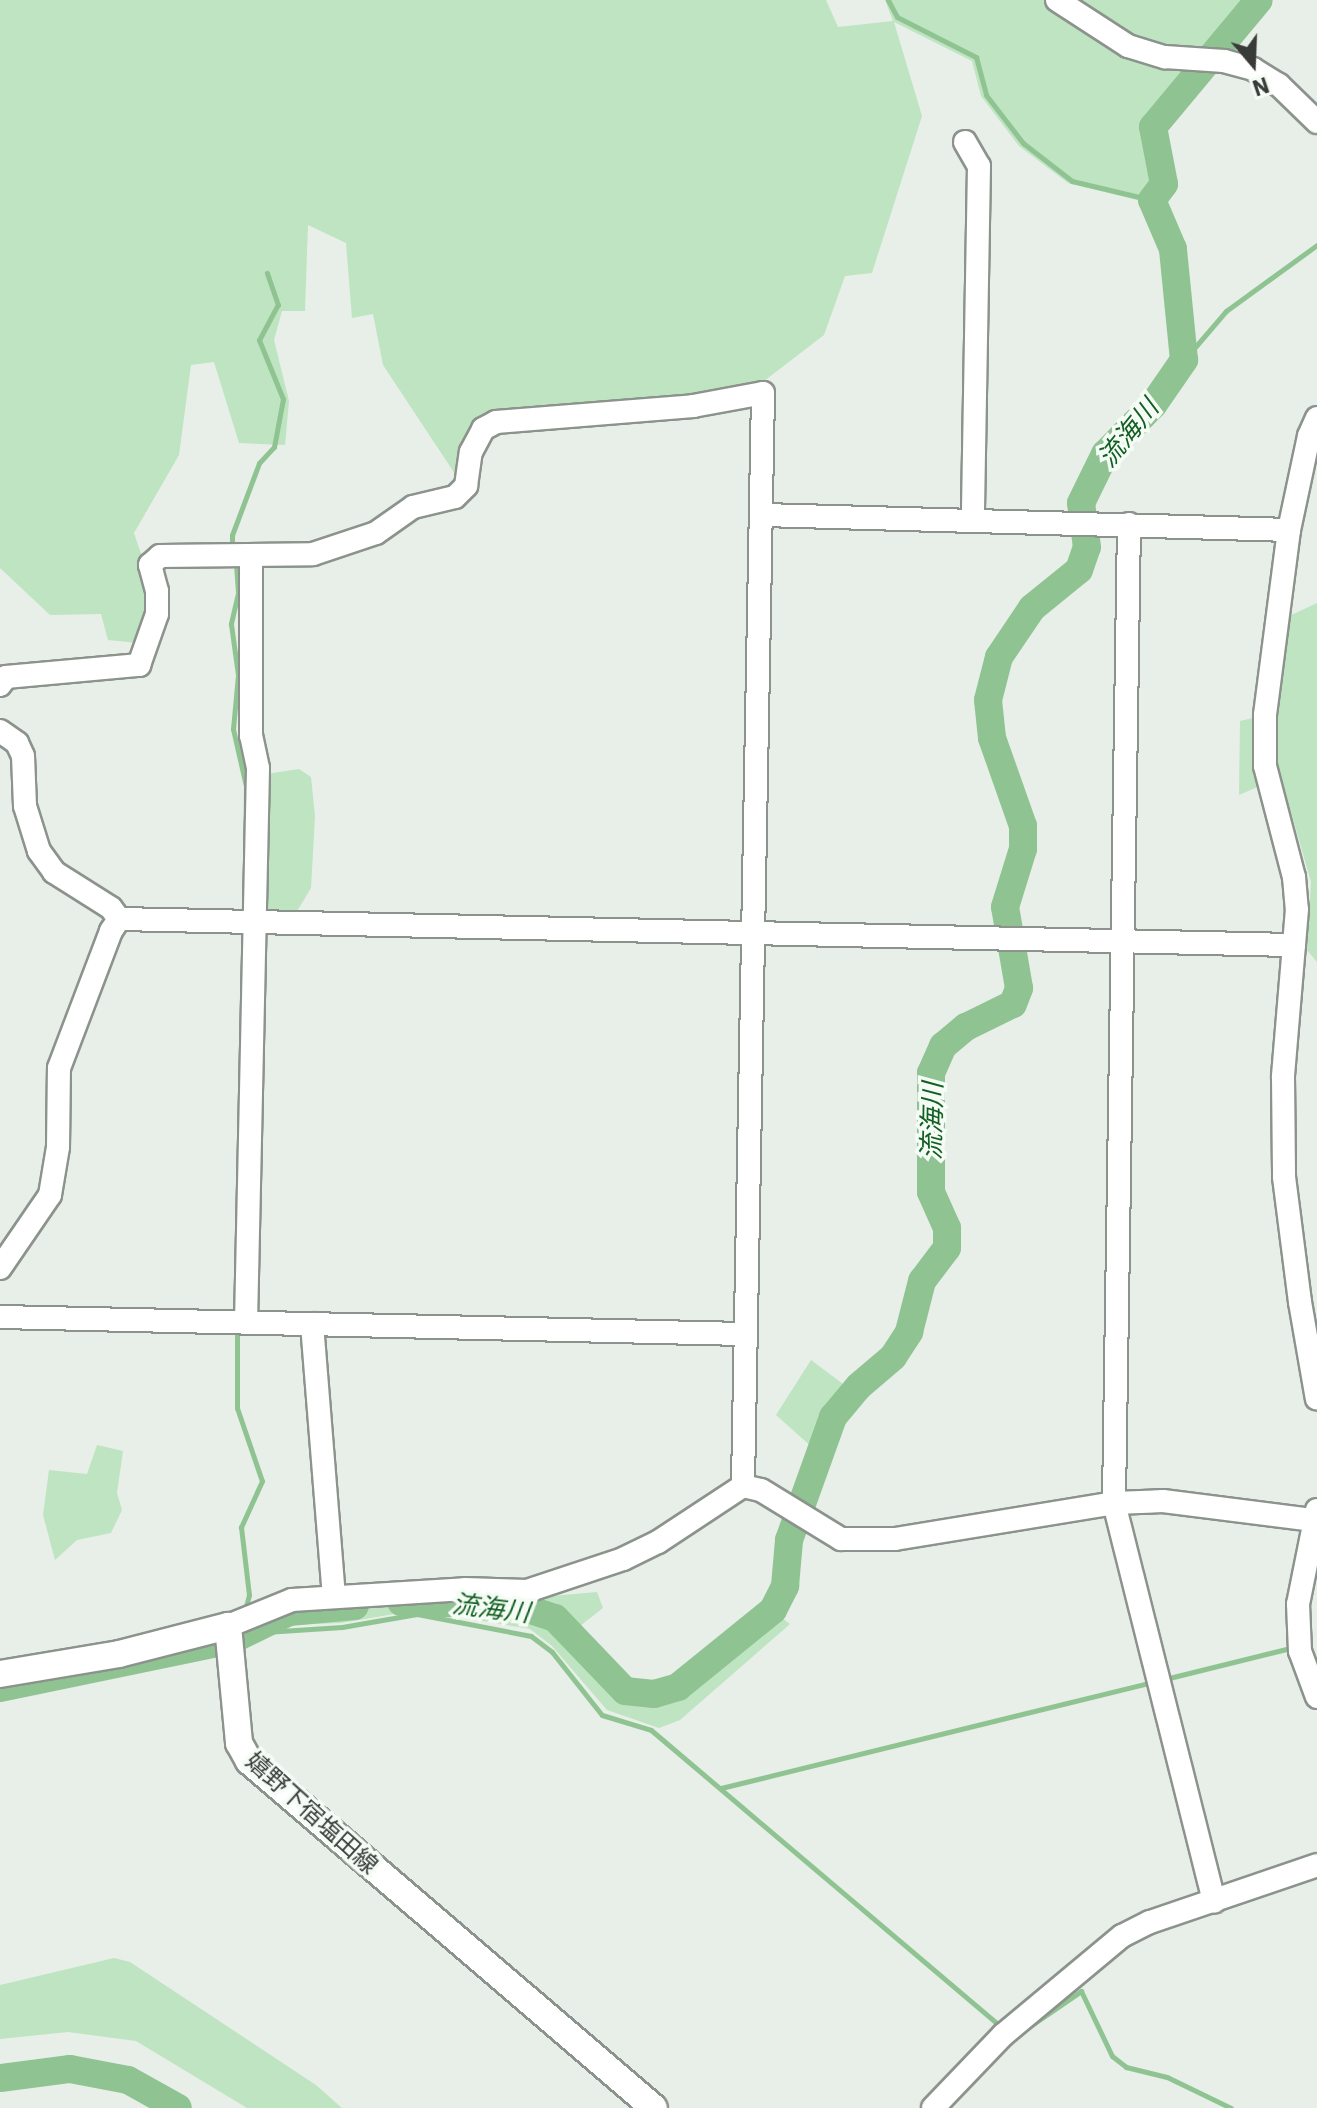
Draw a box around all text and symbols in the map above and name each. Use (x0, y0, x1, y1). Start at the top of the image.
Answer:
north arrow (1213, 24, 1293, 104)
text: N (1249, 71, 1273, 103)
water label: 流海川 (1091, 393, 1165, 473)
water label: 流海川 (916, 1082, 948, 1160)
water label: 流海川 (450, 1588, 532, 1628)
street label: 嬉野下宿塩田線 (240, 1746, 384, 1880)

